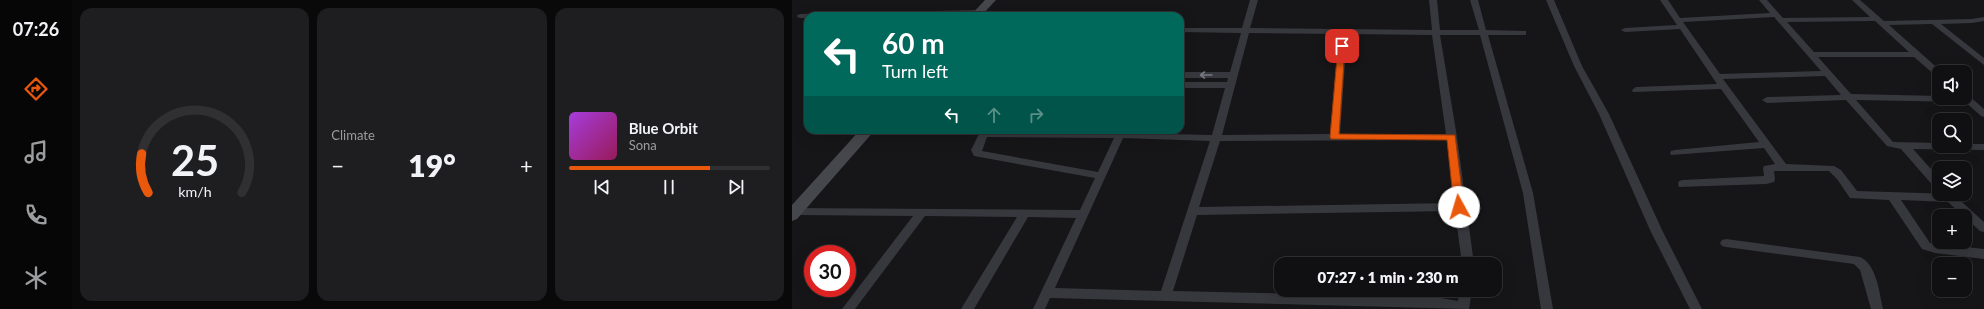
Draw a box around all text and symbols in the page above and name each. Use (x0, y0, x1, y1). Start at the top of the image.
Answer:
text: 07:26 (13, 18, 59, 40)
text: 60 m (882, 26, 945, 60)
icon: left (816, 28, 868, 80)
pin (1325, 29, 1359, 63)
icon: arrive (1331, 35, 1353, 57)
text: Turn left (882, 60, 948, 82)
map controls (1932, 65, 1972, 297)
button: sound (1932, 65, 1972, 105)
one-way arrow (1200, 71, 1213, 79)
icon: directions (22, 75, 50, 103)
icon: left (941, 104, 963, 126)
icon: ahead (983, 104, 1005, 126)
icon: right (1025, 104, 1047, 126)
button: search (1932, 113, 1972, 153)
text: Blue Orbit (629, 119, 698, 137)
text: Climate (331, 127, 375, 143)
text: 25 (171, 134, 219, 184)
text: Sona (629, 137, 657, 153)
icon: music (22, 138, 50, 166)
text: 19° (408, 147, 456, 183)
text: − (331, 152, 344, 179)
text: + (520, 152, 533, 179)
button: layers (1932, 161, 1972, 201)
icon: previous (591, 176, 613, 198)
icon: pause (658, 176, 680, 198)
icon: next (725, 176, 747, 198)
text: km/h (178, 182, 211, 199)
position arrow (1438, 186, 1480, 228)
icon: phone (22, 201, 50, 229)
button: + (1932, 209, 1972, 249)
speed limit sign: 30 (804, 245, 856, 297)
button: − (1932, 257, 1972, 297)
icon: climate (22, 264, 50, 292)
text: 07:27 · 1 min · 230 m (1317, 268, 1459, 286)

